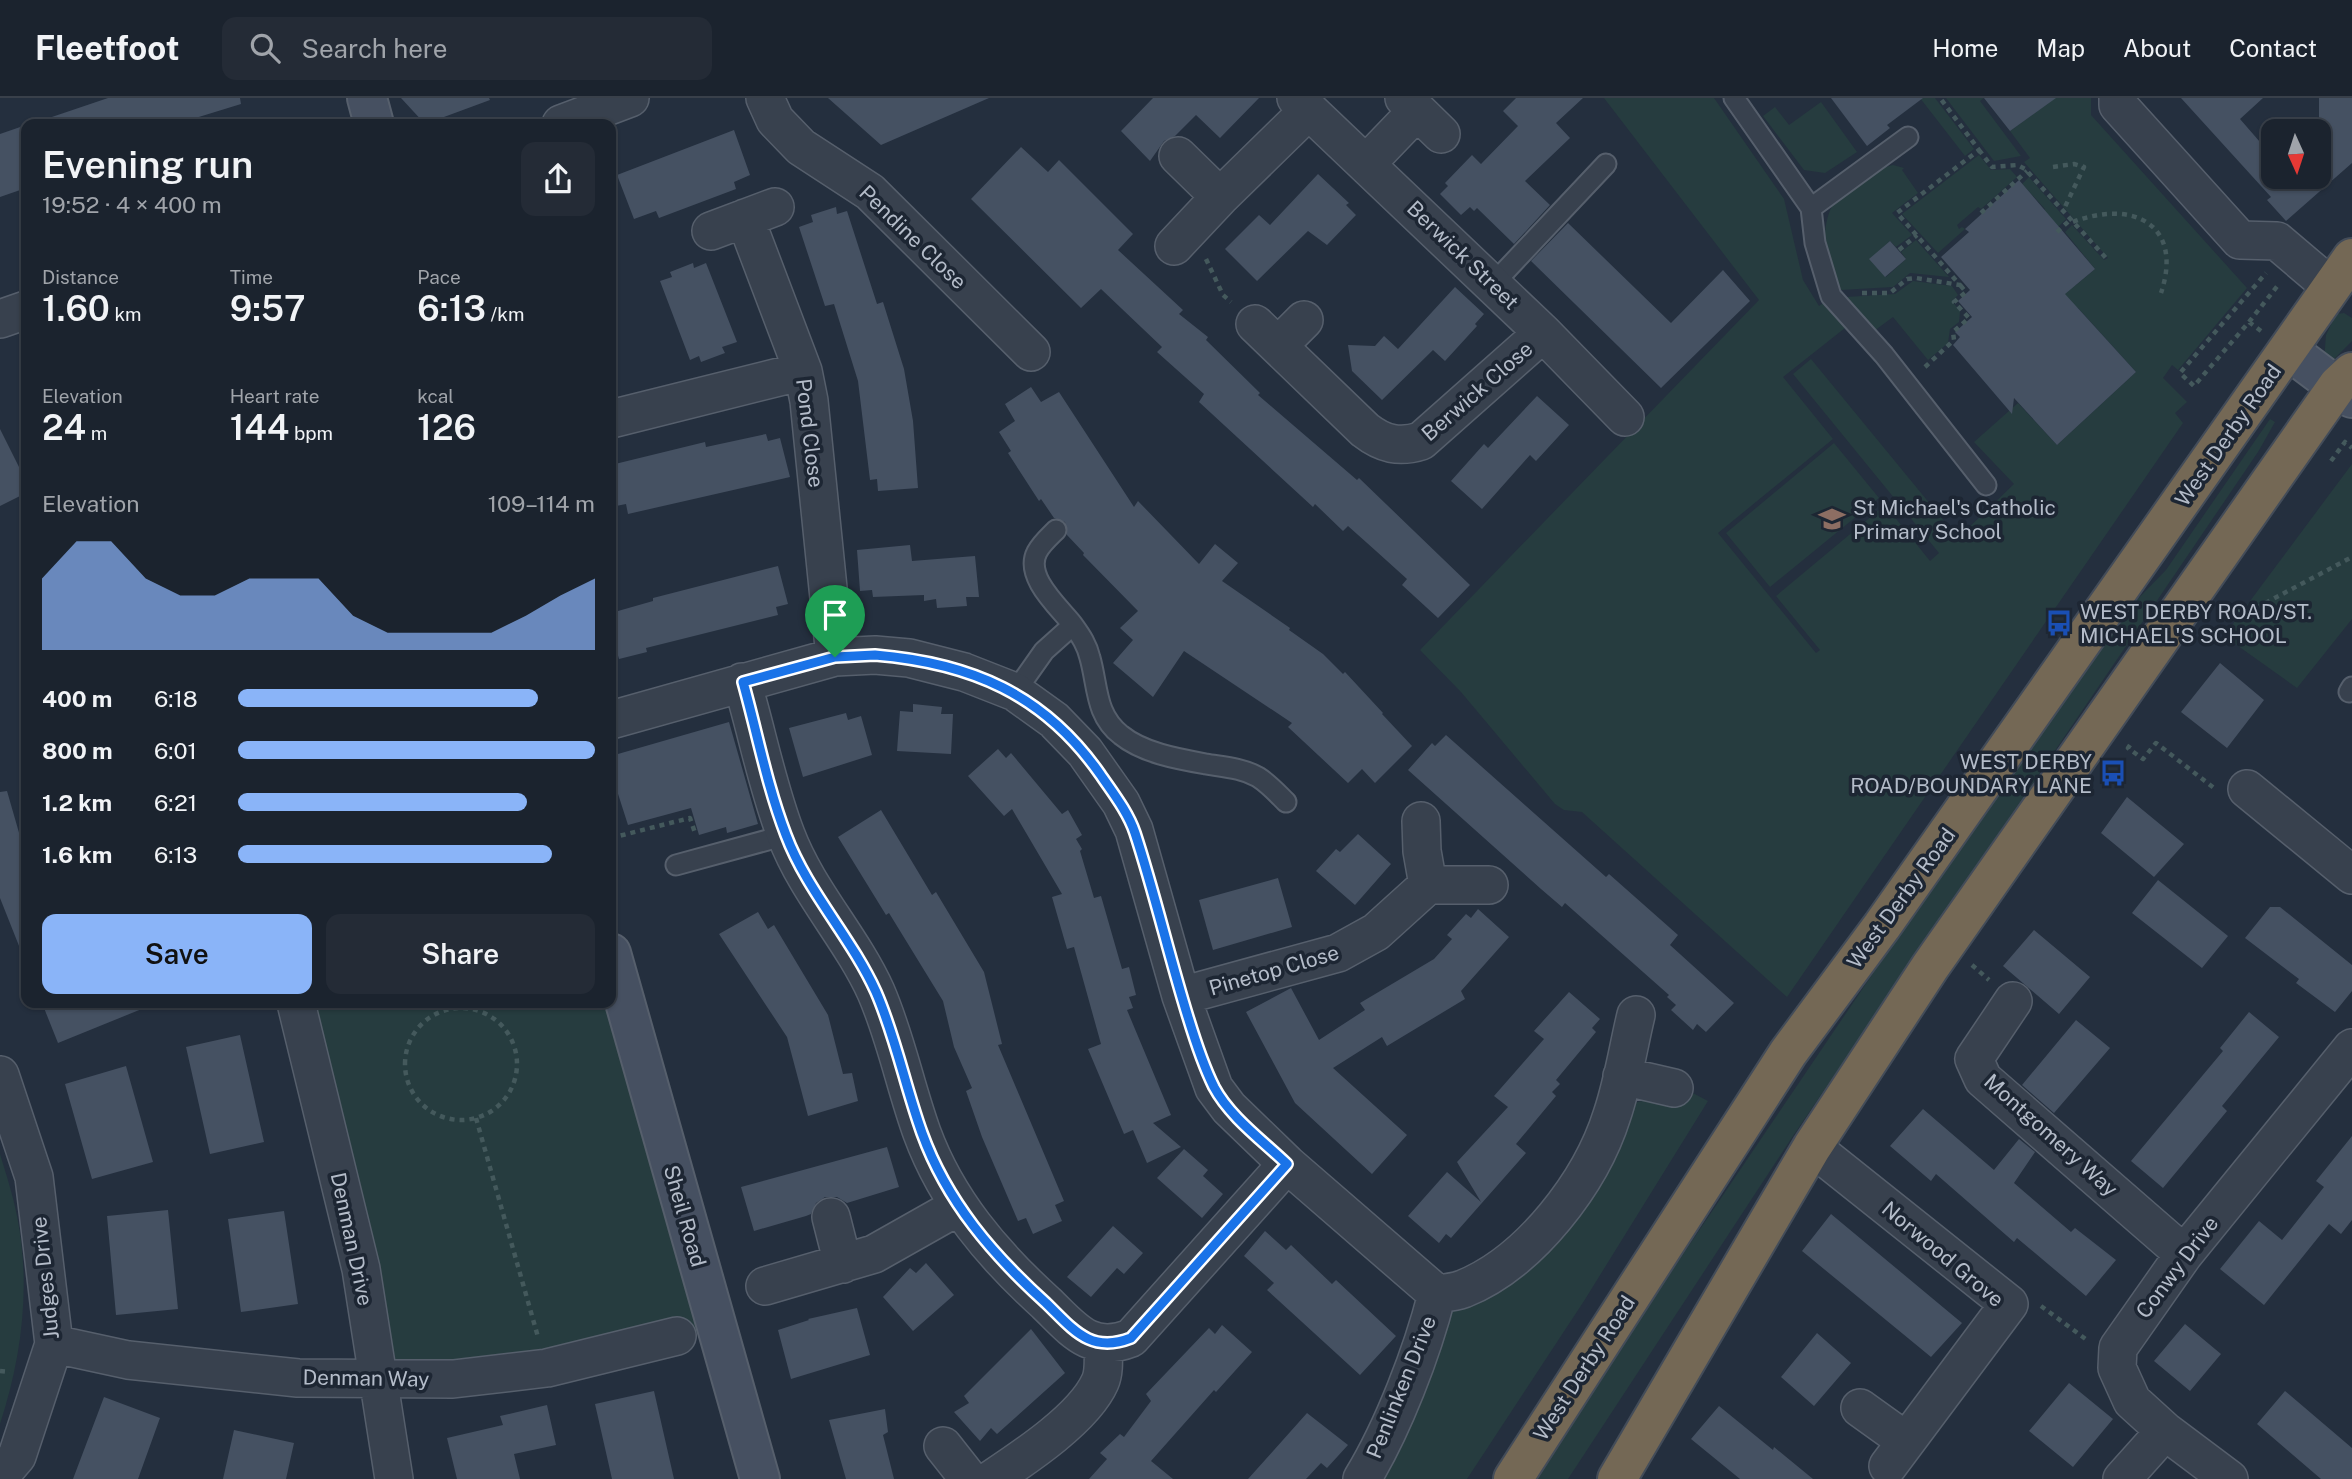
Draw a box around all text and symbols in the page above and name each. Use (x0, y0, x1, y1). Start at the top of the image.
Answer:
search box (222, 17, 712, 80)
text: Fleetfoot (35, 29, 180, 67)
icon: search (246, 29, 284, 67)
text: Search here (302, 33, 448, 64)
text: Home (1932, 34, 1998, 62)
text: Map (2036, 34, 2085, 62)
text: About (2123, 34, 2191, 62)
text: Contact (2229, 34, 2317, 62)
north arrow (2261, 119, 2331, 189)
map controls (2261, 119, 2331, 189)
text: Evening run (42, 142, 253, 187)
button: share (521, 142, 595, 216)
street label: Pendine Close (854, 180, 972, 294)
text: 19:52 · 4 × 400 m (42, 191, 222, 218)
street label: Berwick Street (1402, 195, 1524, 315)
text: Distance (42, 266, 119, 288)
text: Time (230, 266, 273, 288)
text: Pace (417, 266, 461, 288)
text: 1.60 (42, 288, 110, 329)
text: 9:57 (230, 288, 305, 329)
text: 6:13 (417, 288, 486, 329)
text: km (110, 303, 142, 325)
text: /km (486, 303, 524, 325)
street label: Berwick Close (1416, 336, 1538, 446)
street label: West Derby Road (2170, 359, 2286, 511)
street label: Pond Close (791, 377, 829, 489)
text: Elevation (42, 385, 123, 407)
text: Heart rate (230, 385, 319, 407)
text: kcal (417, 385, 454, 407)
text: 24 (42, 407, 86, 448)
text: 144 (230, 407, 289, 448)
text: 126 (417, 407, 476, 448)
text: m (86, 422, 107, 444)
text: bpm (289, 422, 333, 444)
text: Elevation (42, 490, 140, 517)
text: 109–114 m (488, 490, 595, 517)
place label: St Michael's Catholic Primary School (1853, 495, 2056, 544)
school or university icon: St Michael's Catholic Primary School (1817, 504, 1847, 534)
pin (805, 585, 865, 657)
icon: arrive (816, 596, 854, 634)
place label: WEST DERBY ROAD/ST. MICHAEL'S SCHOOL (2080, 599, 2312, 648)
bus stop icon: WEST DERBY ROAD/ST. MICHAEL'S SCHOOL (2044, 608, 2074, 638)
text: 400 m (42, 685, 112, 712)
text: 6:18 (154, 685, 198, 712)
text: 800 m (42, 737, 113, 764)
text: 6:01 (154, 737, 197, 764)
place label: WEST DERBY ROAD/BOUNDARY LANE (1850, 749, 2092, 798)
bus stop icon: WEST DERBY ROAD/BOUNDARY LANE (2098, 758, 2128, 788)
text: 1.2 km (42, 789, 112, 816)
text: 6:21 (154, 789, 197, 816)
street label: West Derby Road (1842, 823, 1960, 973)
text: 1.6 km (42, 841, 112, 868)
text: 6:13 (154, 841, 197, 868)
button: Save (42, 914, 312, 994)
button: Share (326, 914, 595, 994)
street label: Pinetop Close (1206, 940, 1342, 1000)
street label: Montgomery Way (1979, 1069, 2123, 1201)
street label: Sheil Road (659, 1162, 711, 1270)
street label: Denman Drive (326, 1170, 378, 1308)
street label: Norwood Grove (1877, 1196, 2009, 1312)
street label: Conwy Drive (2131, 1211, 2223, 1323)
street label: Judges Drive (26, 1215, 64, 1341)
street label: West Derby Road (1528, 1291, 1640, 1445)
street label: Penlinken Drive (1361, 1312, 1441, 1462)
street label: Denman Way (302, 1364, 430, 1392)

